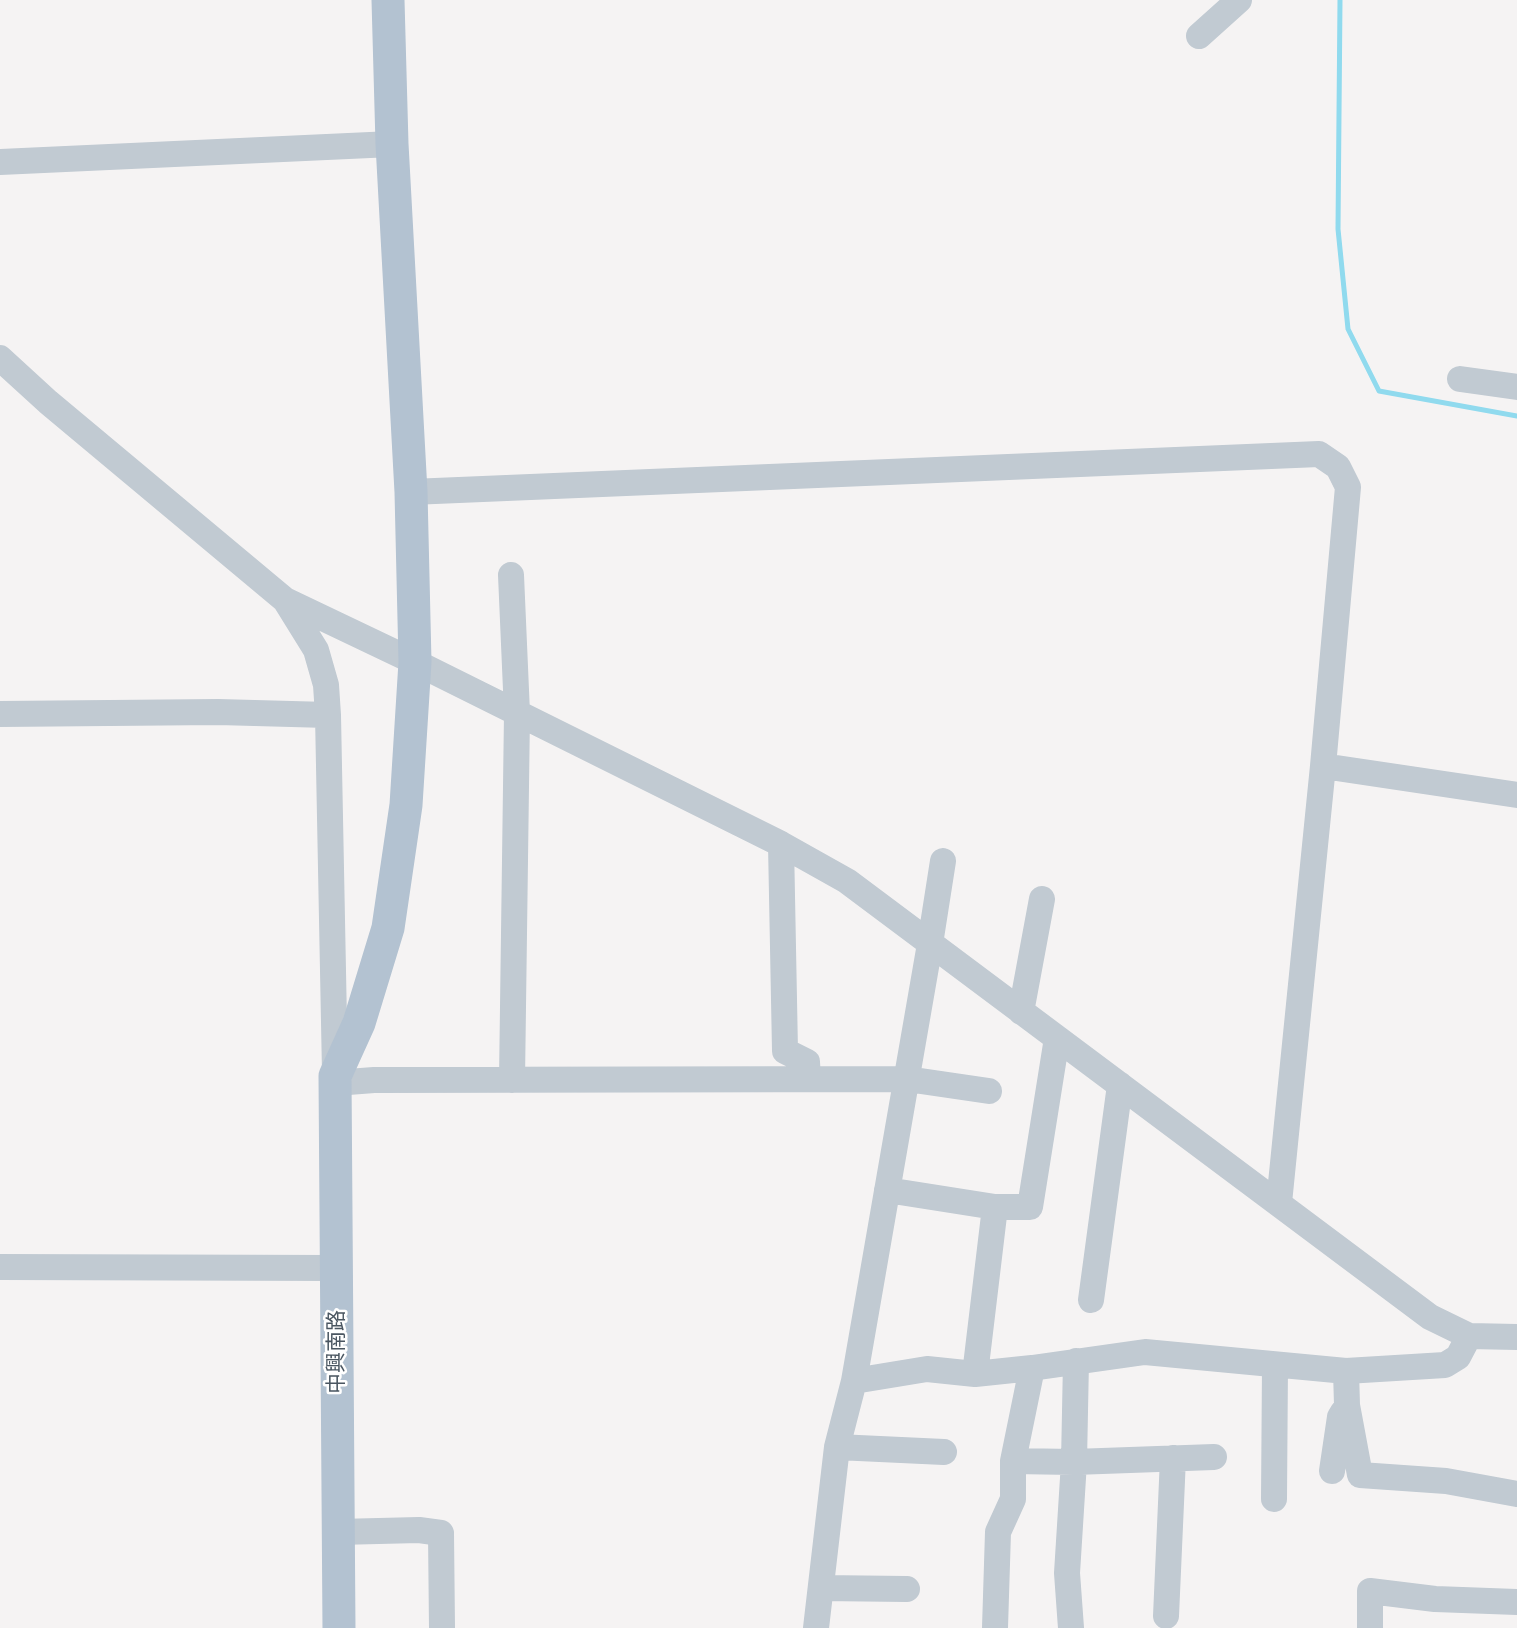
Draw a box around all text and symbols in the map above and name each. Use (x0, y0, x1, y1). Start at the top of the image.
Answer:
street label: 中興南路 (324, 1310, 350, 1394)

